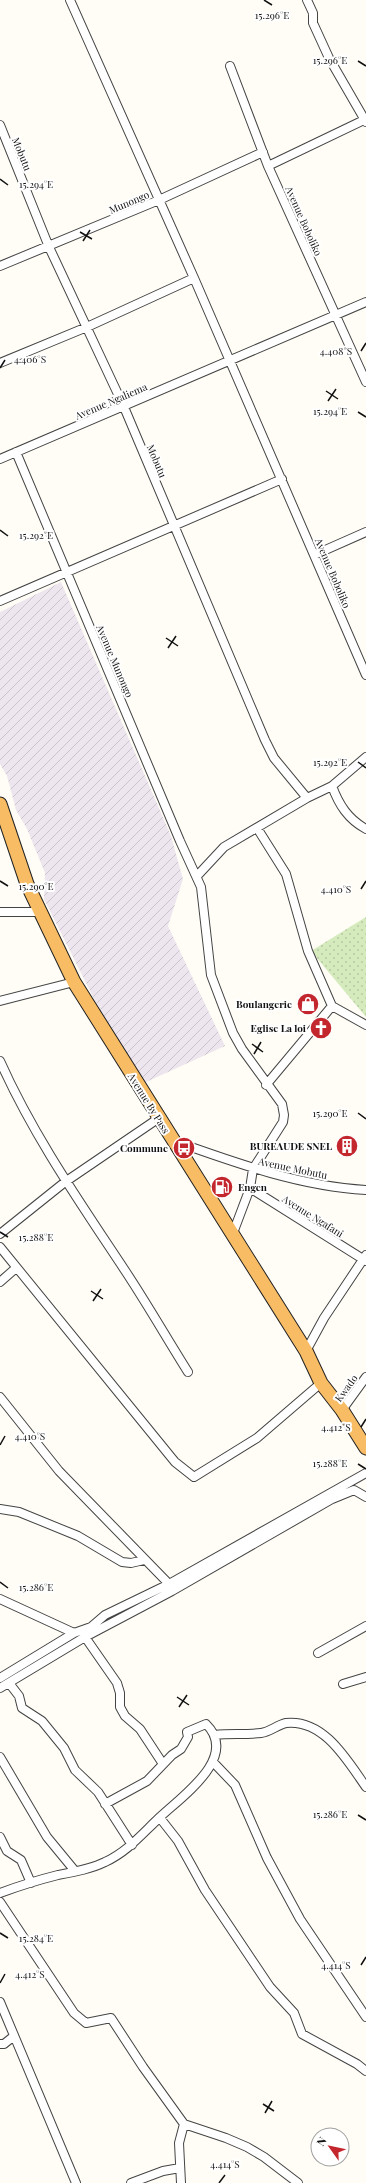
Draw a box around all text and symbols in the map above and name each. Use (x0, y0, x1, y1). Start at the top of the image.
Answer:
text: 15.296°E (255, 8, 289, 22)
text: 15.296°E (313, 53, 347, 67)
street label: Mobutu (9, 135, 35, 173)
text: 15.294°E (19, 177, 53, 191)
street label: Avenue Boboliko (282, 183, 326, 258)
street label: Munongo (107, 187, 152, 217)
text: 4.408°S (320, 344, 352, 358)
text: 4.406°S (14, 352, 46, 366)
street label: Avenue Ngaliema (72, 379, 149, 423)
text: 15.294°E (313, 404, 347, 418)
street label: Mobutu (144, 442, 170, 480)
text: 15.292°E (19, 528, 53, 542)
street label: Avenue Boboliko (312, 535, 354, 611)
street label: Avenue Munongo (93, 621, 137, 700)
text: 15.292°E (313, 755, 347, 769)
text: 15.290°E (18, 879, 54, 893)
text: 4.410°S (321, 882, 351, 896)
shop icon: Boulangerie (295, 991, 321, 1017)
place label: Boulangerie (236, 997, 292, 1011)
church icon: Eglise La loi (308, 1015, 334, 1041)
place label: Eglise La loi (251, 1021, 306, 1035)
street label: Avenue By Pass (124, 1069, 173, 1136)
text: 15.290°E (312, 1106, 348, 1120)
building icon: BUREAUDE SNEL (334, 1133, 360, 1159)
bus stop icon: Commune (171, 1135, 197, 1161)
place label: BUREAUDE SNEL (250, 1139, 332, 1153)
place label: Commune (120, 1141, 168, 1155)
street label: Avenue Mobutu (256, 1154, 329, 1182)
fuel station icon: Engen (209, 1174, 235, 1200)
place label: Engen (238, 1180, 268, 1194)
street label: Avenue Ngafani (279, 1191, 346, 1240)
text: 15.288°E (19, 1230, 53, 1244)
street label: Kwado (331, 1371, 361, 1404)
text: 4.412°S (321, 1420, 351, 1434)
text: 4.410°S (15, 1429, 45, 1443)
text: 15.288°E (313, 1456, 347, 1470)
text: 15.286°E (19, 1580, 53, 1594)
text: 15.286°E (313, 1807, 347, 1821)
text: 15.284°E (19, 1931, 53, 1945)
text: 4.414°S (321, 1958, 351, 1972)
text: 4.412°S (15, 1967, 45, 1981)
north arrow (310, 2127, 350, 2167)
text: N (313, 2134, 330, 2149)
text: 4.414°S (210, 2157, 240, 2171)

